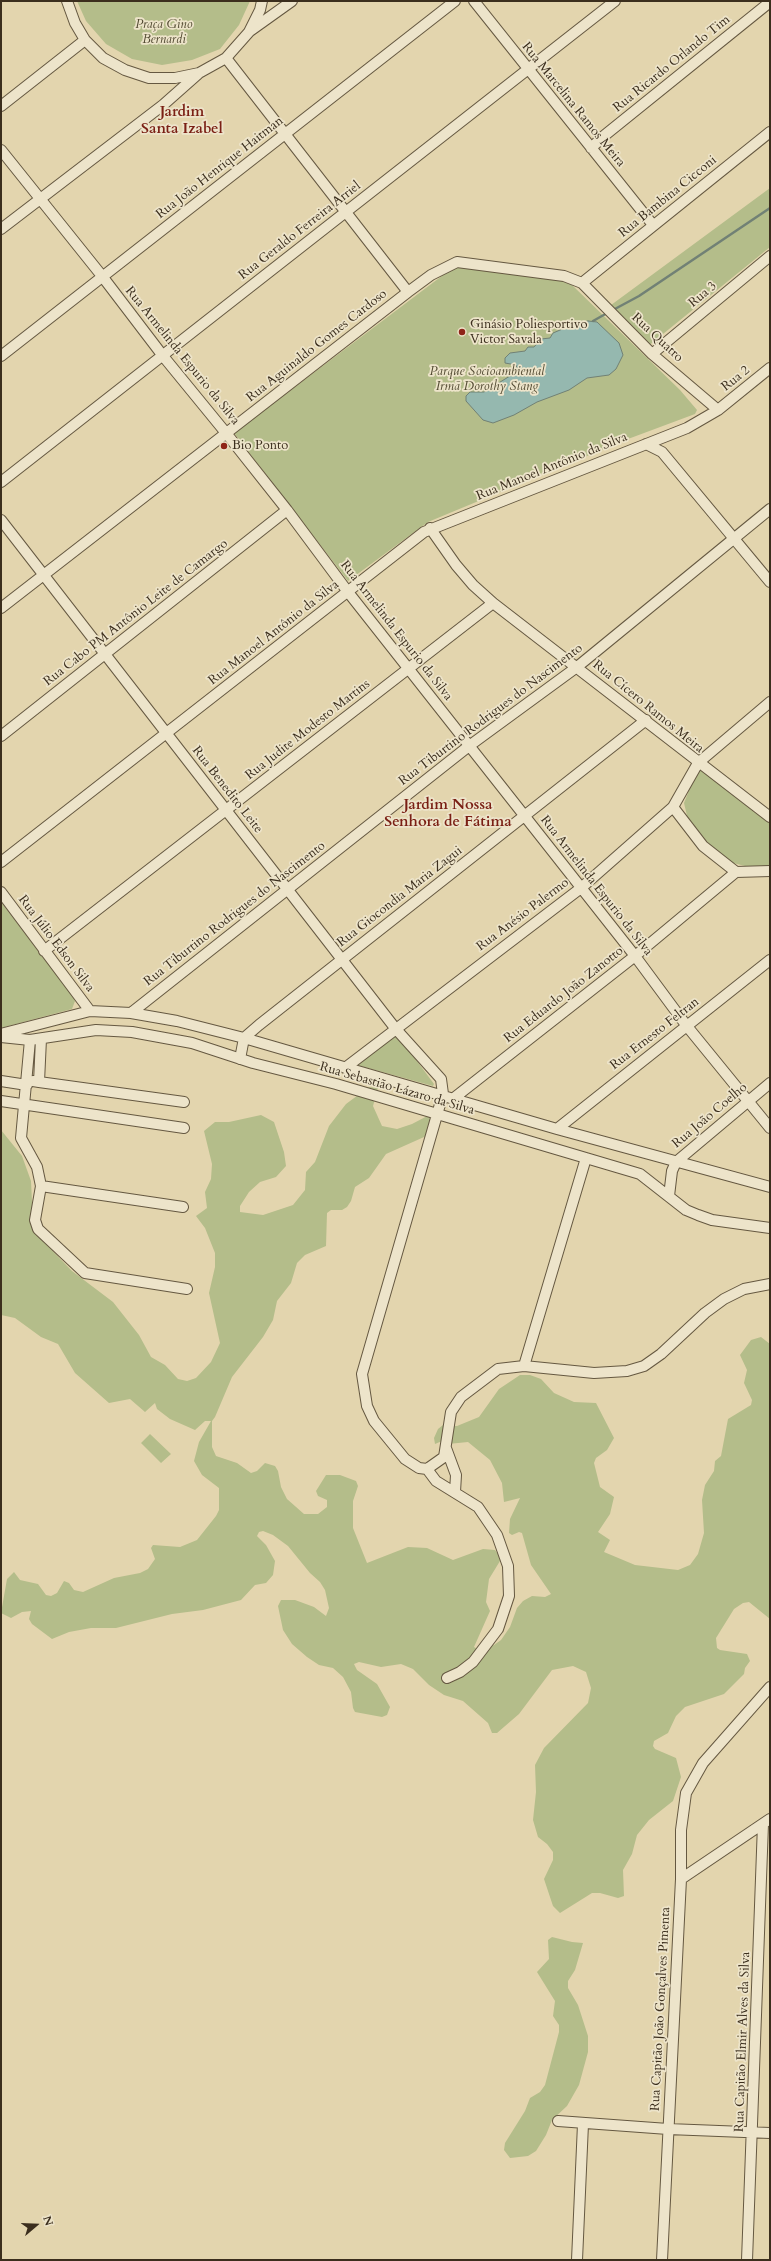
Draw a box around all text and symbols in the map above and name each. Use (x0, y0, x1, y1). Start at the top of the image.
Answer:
street label: Rua Ricardo Orlando Tim (611, 12, 733, 116)
park label: Praça Gino Bernardi (135, 17, 193, 48)
street label: Rua Marcelina Ramos Meira (518, 40, 628, 170)
district label: Jardim Santa Izabel (141, 104, 223, 139)
street label: Rua João Henrique Haitman (153, 113, 287, 223)
street label: Rua Bambina Cicconi (616, 153, 720, 241)
street label: Rua Geraldo Ferreira Arriel (236, 179, 364, 283)
street label: Rua 3 (686, 279, 720, 311)
street label: Rua Armelinda Espurio da Silva (121, 284, 243, 428)
street label: Rua Aguinaldo Gomes Cardoso (244, 286, 390, 406)
street label: Rua Quatro (628, 310, 686, 366)
place label: Ginásio Poliesportivo Victor Savala (470, 317, 587, 348)
marker: Ginásio Poliesportivo Victor Savala (457, 327, 467, 337)
street label: Rua 2 (719, 363, 753, 395)
park label: Parque Socioambiental Irmã Dorothy Stang (429, 364, 545, 395)
street label: Rua Manoel Antônio da Silva (474, 430, 630, 504)
place label: Bio Ponto (232, 438, 288, 454)
marker: Bio Ponto (219, 441, 229, 451)
street label: Rua Cabo PM Antônio Leite de Camargo (41, 536, 231, 690)
street label: Rua Armelinda Espurio da Silva (336, 558, 456, 704)
street label: Rua Manoel Antônio da Silva (206, 577, 342, 689)
street label: Rua Tiburtino Rodrigues do Nascimento (396, 641, 586, 789)
street label: Rua Cícero Ramos Meira (589, 657, 707, 757)
street label: Rua Judite Modesto Martins (243, 676, 373, 784)
street label: Rua Benedito Leite (188, 743, 266, 837)
district label: Jardim Nossa Senhora de Fátima (384, 797, 512, 832)
street label: Rua Armelinda Espurio da Silva (536, 813, 656, 959)
street label: Rua Tiburtino Rodrigues do Nascimento (141, 838, 329, 990)
street label: Rua Giocondia Maria Zagui (334, 843, 466, 951)
street label: Rua Anésio Palermo (474, 875, 572, 955)
street label: Rua Júlio Edson Silva (15, 893, 97, 995)
street label: Rua Eduardo João Zanotto (501, 944, 627, 1046)
street label: Rua Ernesto Feltran (607, 994, 703, 1074)
street label: Rua Sebastião Lázaro da Silva (318, 1059, 476, 1119)
street label: Rua João Coelho (669, 1080, 751, 1152)
street label: Rua Capitão João Gonçalves Pimenta (648, 1906, 674, 2112)
street label: Rua Capitão Elmir Alves da Silva (732, 1952, 754, 2132)
north arrow (16, 2205, 56, 2245)
text: N (39, 2214, 56, 2228)

